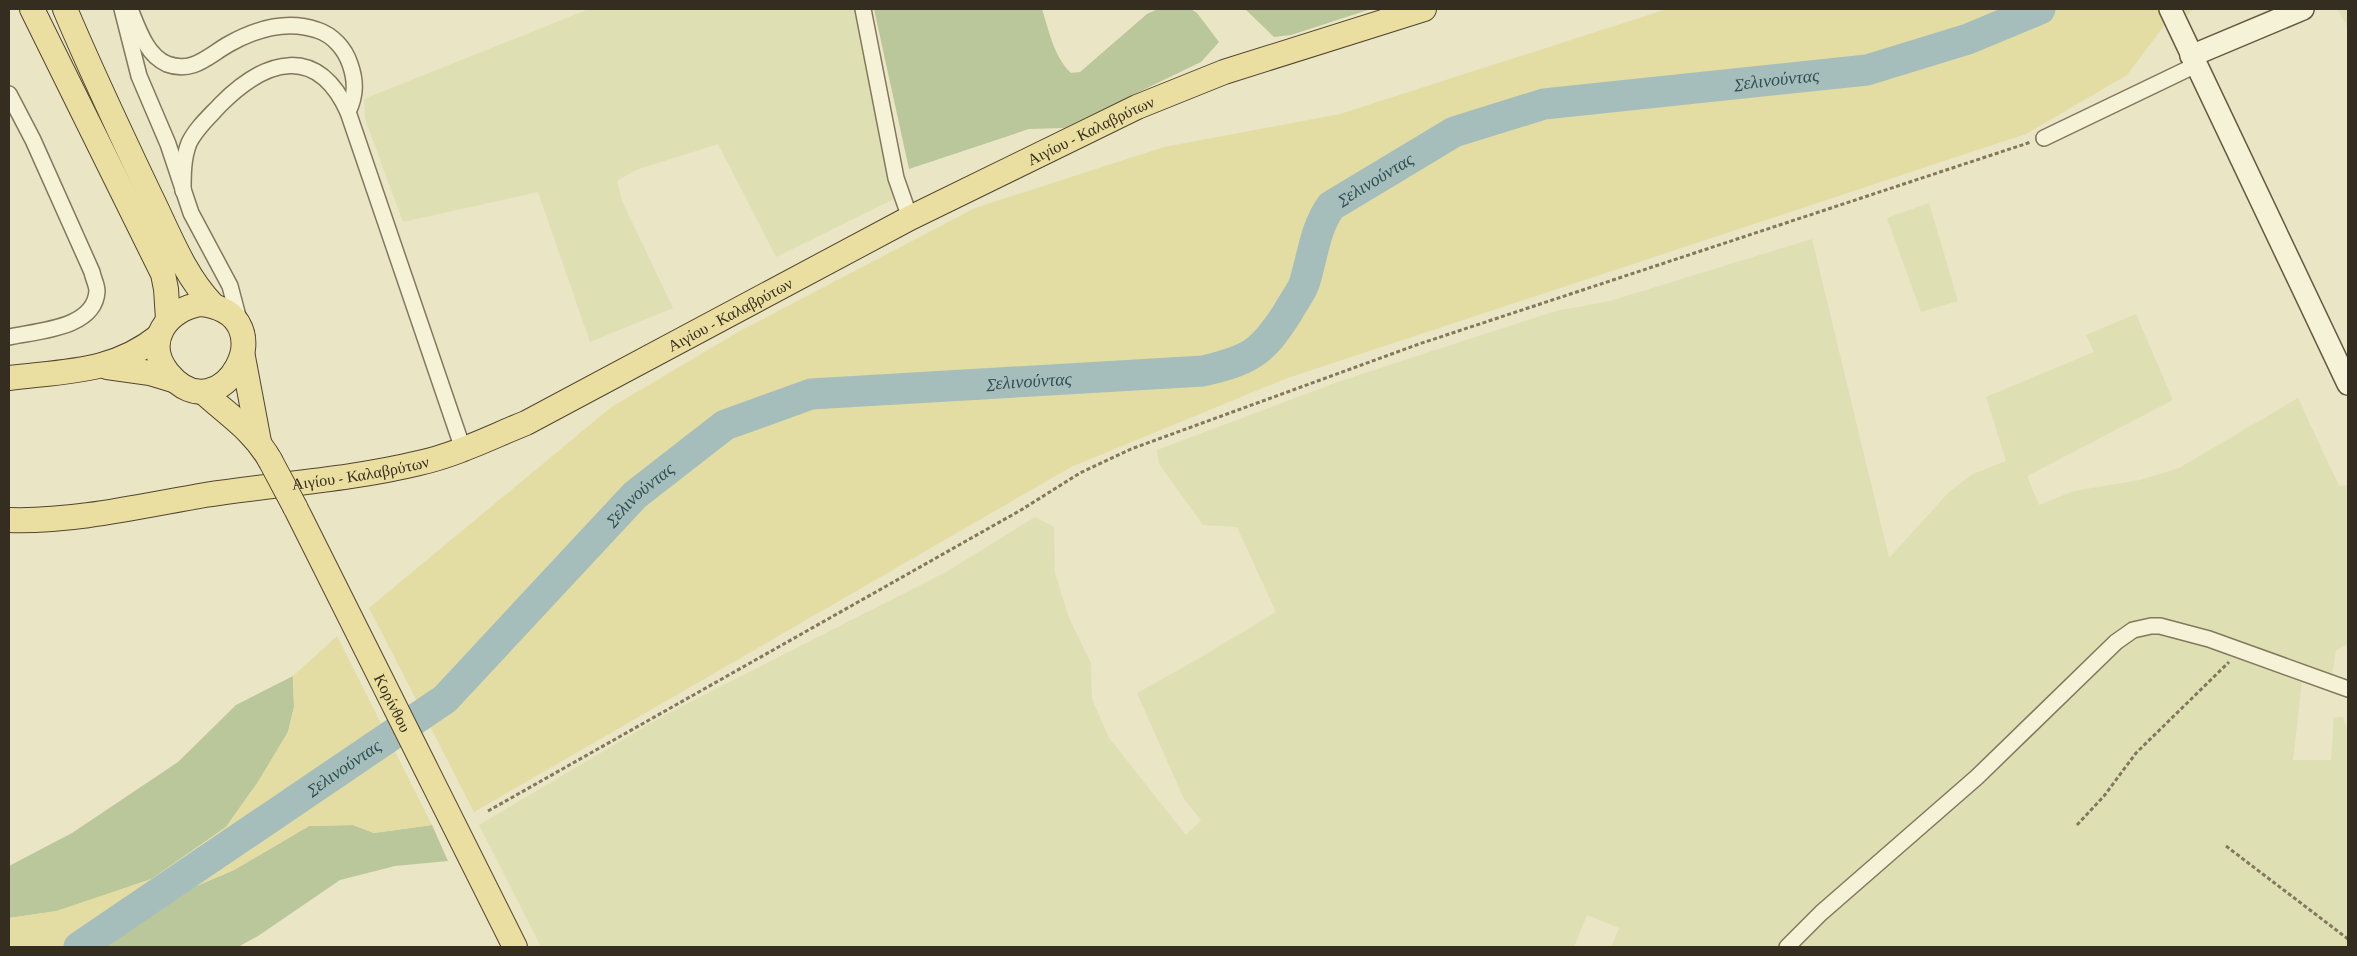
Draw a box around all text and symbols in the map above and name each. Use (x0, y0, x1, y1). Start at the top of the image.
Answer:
water label: Σελινούντας (1733, 65, 1821, 94)
street label: Αιγίου - Καλαβρύτων (1025, 93, 1157, 168)
water label: Σελινούντας (1333, 148, 1418, 210)
street label: Αιγίου - Καλαβρύτων (665, 274, 795, 355)
water label: Σελινούντας (985, 369, 1073, 394)
street label: Αιγίου - Καλαβρύτων (291, 453, 431, 493)
water label: Σελινούντας (601, 458, 679, 531)
street label: Κορίνθου (371, 671, 414, 735)
water label: Σελινούντας (302, 735, 385, 800)

